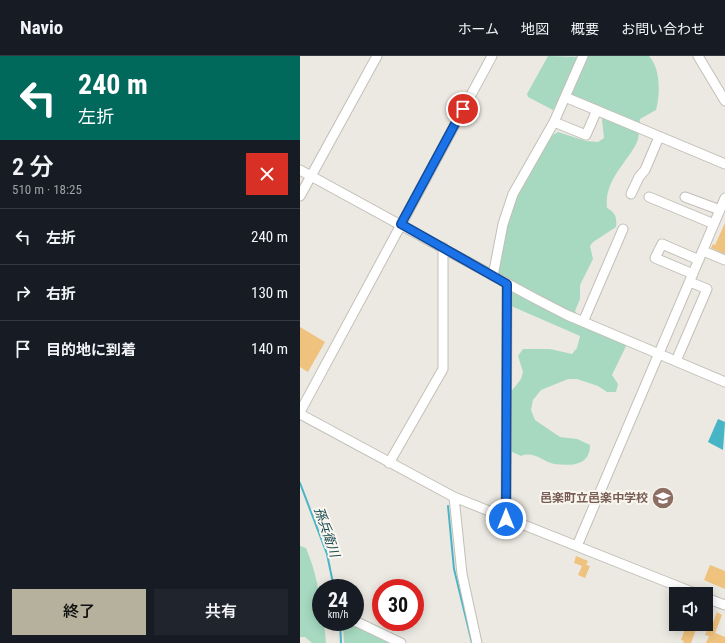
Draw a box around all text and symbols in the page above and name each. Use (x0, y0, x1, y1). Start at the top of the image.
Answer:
text: Navio (20, 16, 63, 39)
text: ホーム (457, 21, 499, 37)
text: 地図 (521, 21, 549, 37)
text: 概要 (571, 21, 599, 37)
text: お問い合わせ (621, 21, 705, 37)
text: 240 m (78, 68, 148, 101)
icon: left (12, 72, 64, 124)
pin (446, 92, 480, 126)
icon: arrive (452, 98, 474, 120)
text: 左折 (78, 106, 114, 127)
text: 2 分 (12, 153, 54, 181)
button: close (246, 153, 288, 195)
text: 510 m · 18:25 (12, 182, 82, 197)
icon: left (12, 226, 34, 248)
text: 240 m (251, 228, 288, 246)
text: 左折 (46, 229, 76, 247)
icon: right (12, 282, 34, 304)
text: 130 m (251, 284, 288, 302)
text: 右折 (46, 285, 76, 303)
icon: arrive (12, 338, 34, 360)
text: 140 m (251, 340, 288, 358)
text: 目的地に到着 (46, 341, 136, 359)
school or university icon: 邑楽町立邑楽中学校 (650, 485, 676, 511)
place label: 邑楽町立邑楽中学校 (540, 491, 648, 505)
position arrow (485, 498, 527, 540)
water label: 孫兵衛川 (311, 505, 343, 561)
speed limit sign: 30 (372, 579, 424, 631)
map controls (669, 587, 713, 631)
button: sound (669, 587, 713, 631)
text: 24 (328, 588, 348, 612)
button: 終了 (12, 589, 146, 635)
button: 共有 (154, 589, 288, 635)
text: km/h (328, 609, 348, 620)

